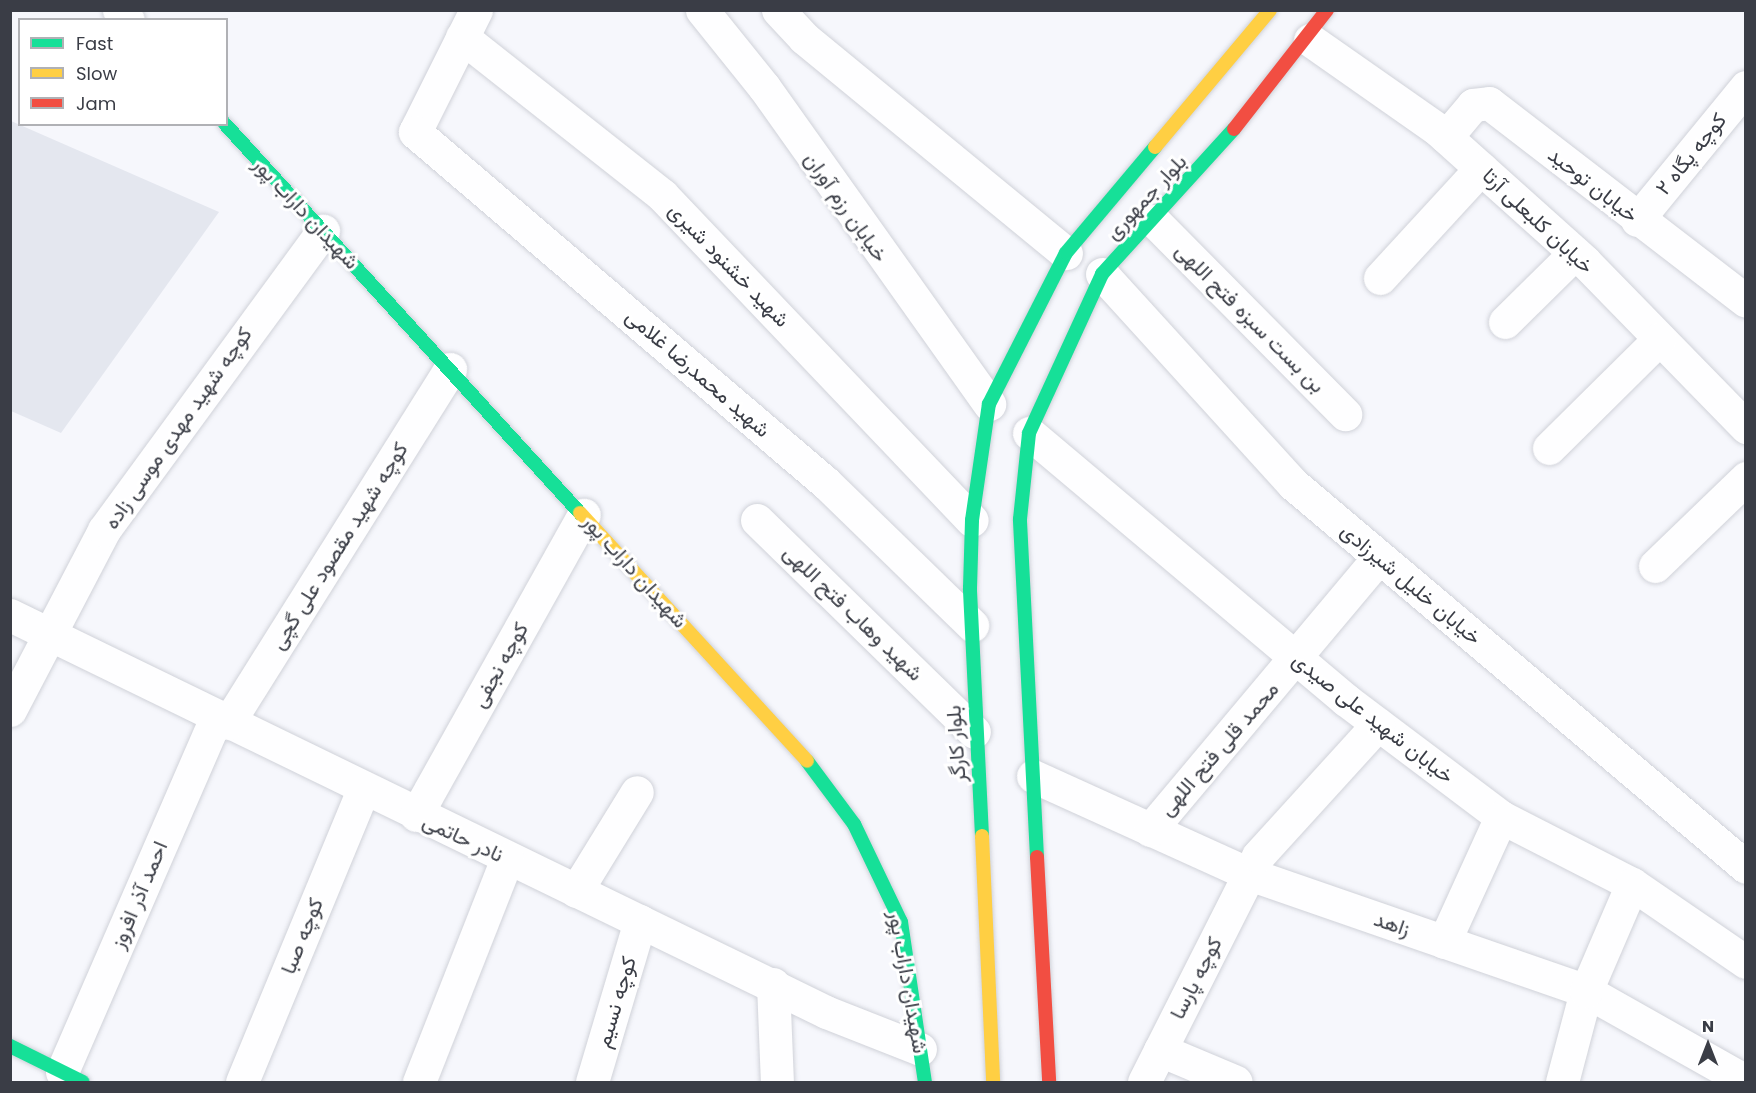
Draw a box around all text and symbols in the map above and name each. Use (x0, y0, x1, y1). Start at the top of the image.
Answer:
legend (18, 18, 228, 126)
text: Fast (76, 31, 113, 56)
text: Slow (76, 61, 117, 86)
text: Jam (76, 91, 116, 116)
street label: کوچه پگاه ۲ (1650, 108, 1732, 200)
street label: خیابان توحید (1543, 142, 1643, 228)
street label: خیابان رزم آوران (799, 147, 893, 267)
street label: بلوار جمهوری (1100, 149, 1192, 245)
street label: شهیدان داراب پور (248, 152, 364, 274)
street label: خیابان کلبعلی آرتا (1477, 163, 1599, 279)
street label: شهید خشنود شیری (663, 198, 795, 332)
street label: بن بست سبزه فتح اللهی (1170, 238, 1330, 398)
street label: شهید محمدرضا غلامی (621, 303, 775, 443)
street label: کوچه شهید مهدی موسی زاده (99, 322, 257, 534)
street label: کوچه شهید مقصود علی گچی (265, 438, 413, 654)
street label: شهیدان داراب پور (577, 509, 693, 633)
street label: خیابان خلیل شیرزادی (1336, 518, 1486, 650)
street label: شهید وهاب فتح اللهی (778, 540, 928, 686)
street label: کوچه نجفی (466, 618, 534, 712)
street label: خیابان شهید علی صیدی (1287, 647, 1459, 789)
street label: محمد قلی فتح اللهی (1154, 677, 1284, 821)
street label: بلوار کارگر (941, 705, 971, 783)
street label: نادر حاتمی (419, 808, 507, 868)
street label: احمد آذر افروز (105, 837, 173, 953)
street label: کوچه صبا (275, 894, 329, 978)
street label: زاهد (1371, 906, 1413, 942)
street label: شهیدان داراب پور (883, 909, 933, 1055)
street label: کوچه پارسا (1165, 933, 1227, 1023)
street label: کوچه نسیم (590, 953, 642, 1051)
north arrow (1678, 1015, 1738, 1075)
text: N (1702, 1015, 1714, 1038)

